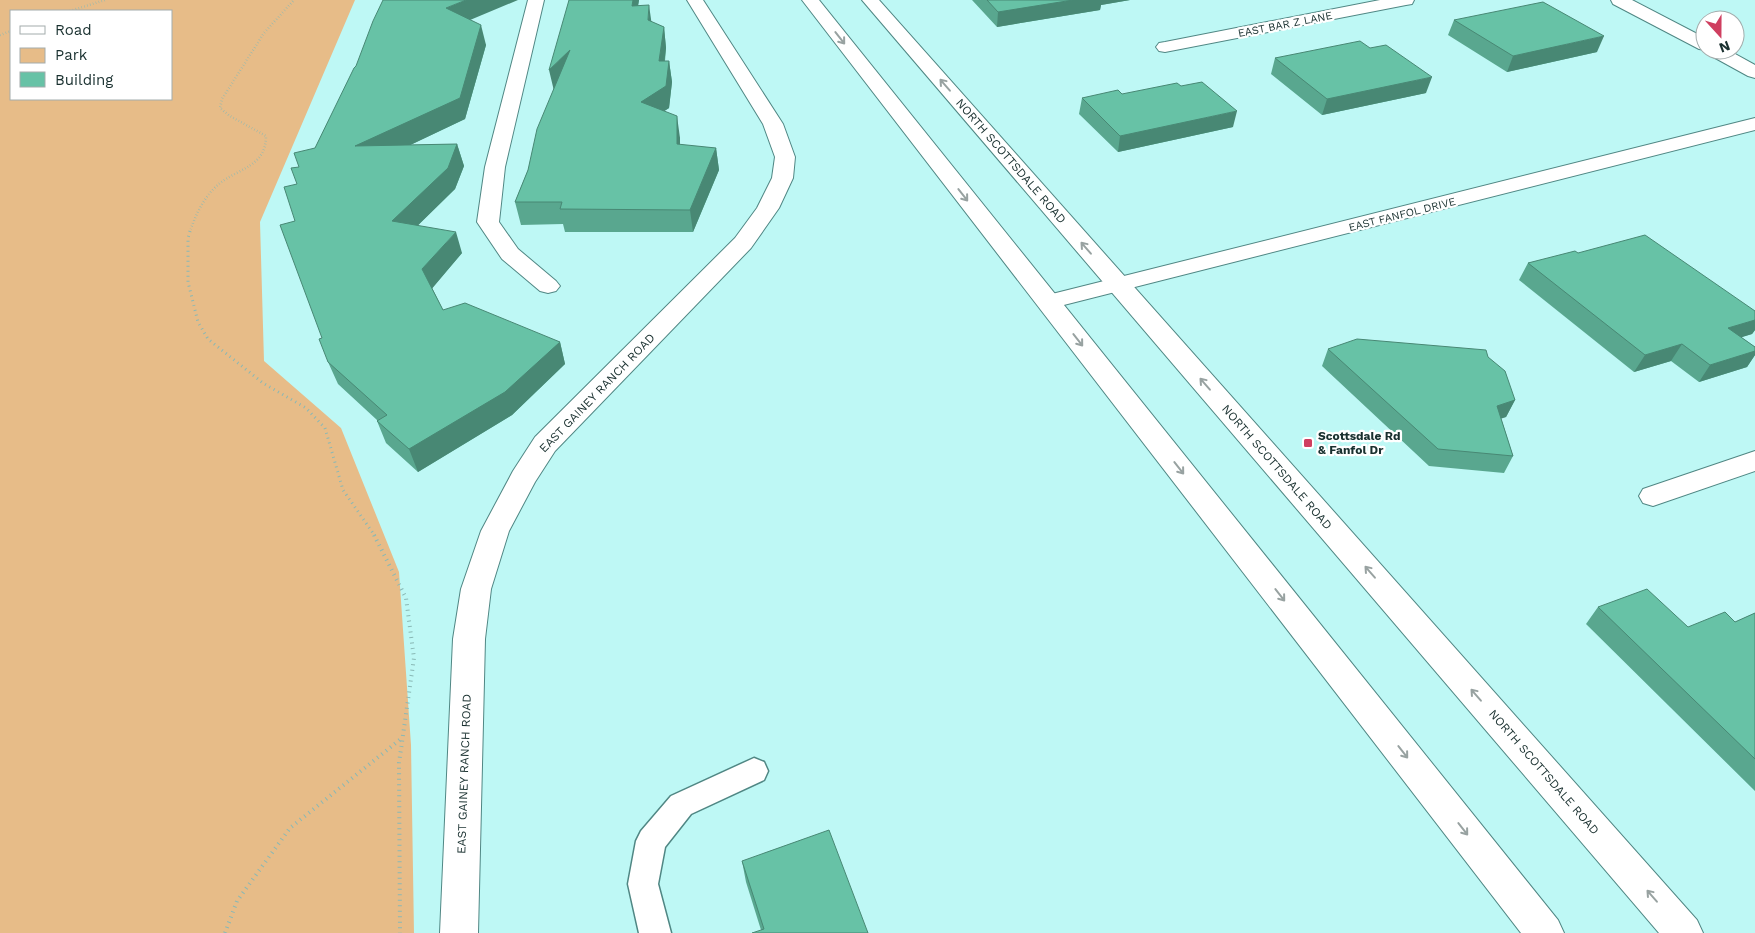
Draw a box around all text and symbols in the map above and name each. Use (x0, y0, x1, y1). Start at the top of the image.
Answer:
street label: EAST BAR Z LANE (1237, 9, 1333, 40)
legend (10, 10, 172, 100)
north arrow (1695, 10, 1745, 60)
text: Road (55, 21, 92, 39)
one-way arrow (834, 31, 845, 44)
text: N (1717, 38, 1732, 56)
text: Park (55, 46, 88, 64)
text: Building (55, 71, 113, 89)
one-way arrow (939, 79, 951, 92)
street label: NORTH SCOTTSDALE ROAD (953, 96, 1069, 226)
one-way arrow (958, 188, 969, 201)
street label: EAST FANFOL DRIVE (1347, 195, 1457, 234)
one-way arrow (1080, 241, 1092, 254)
street label: EAST GAINEY RANCH ROAD (536, 331, 658, 455)
one-way arrow (1073, 333, 1084, 346)
one-way arrow (1200, 378, 1211, 391)
street label: NORTH SCOTTSDALE ROAD (1219, 402, 1335, 532)
place label: Scottsdale Rd & Fanfol Dr (1318, 429, 1401, 457)
marker: Scottsdale Rd & Fanfol Dr (1302, 437, 1314, 449)
one-way arrow (1173, 461, 1184, 474)
one-way arrow (1364, 566, 1375, 579)
one-way arrow (1274, 589, 1285, 602)
one-way arrow (1471, 688, 1482, 701)
street label: EAST GAINEY RANCH ROAD (454, 694, 474, 854)
street label: NORTH SCOTTSDALE ROAD (1486, 707, 1602, 837)
one-way arrow (1397, 745, 1408, 758)
one-way arrow (1458, 822, 1469, 835)
one-way arrow (1646, 890, 1658, 903)

